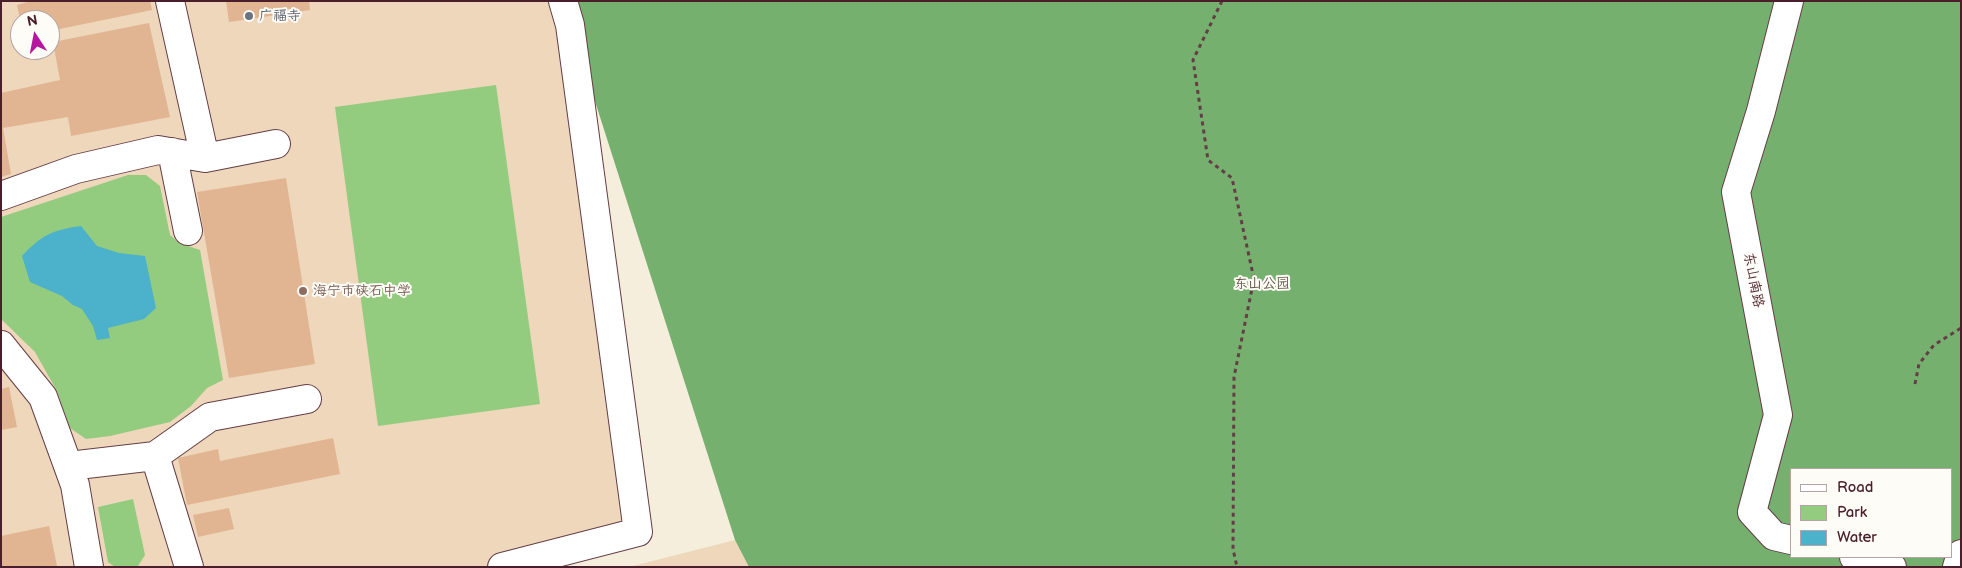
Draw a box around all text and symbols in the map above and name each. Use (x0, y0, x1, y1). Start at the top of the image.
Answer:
place label: 广福寺 (259, 8, 301, 24)
north arrow (10, 10, 60, 60)
marker: 广福寺 (243, 10, 255, 22)
text: N (25, 11, 39, 30)
street label: 东山南路 (1739, 251, 1767, 309)
park label: 东山公园 (1234, 276, 1290, 292)
place label: 海宁市硖石中学 (313, 283, 411, 299)
marker: 海宁市硖石中学 (297, 285, 309, 297)
legend (1790, 468, 1952, 558)
text: Road (1837, 478, 1873, 497)
text: Park (1837, 503, 1867, 522)
text: Water (1837, 528, 1877, 547)

